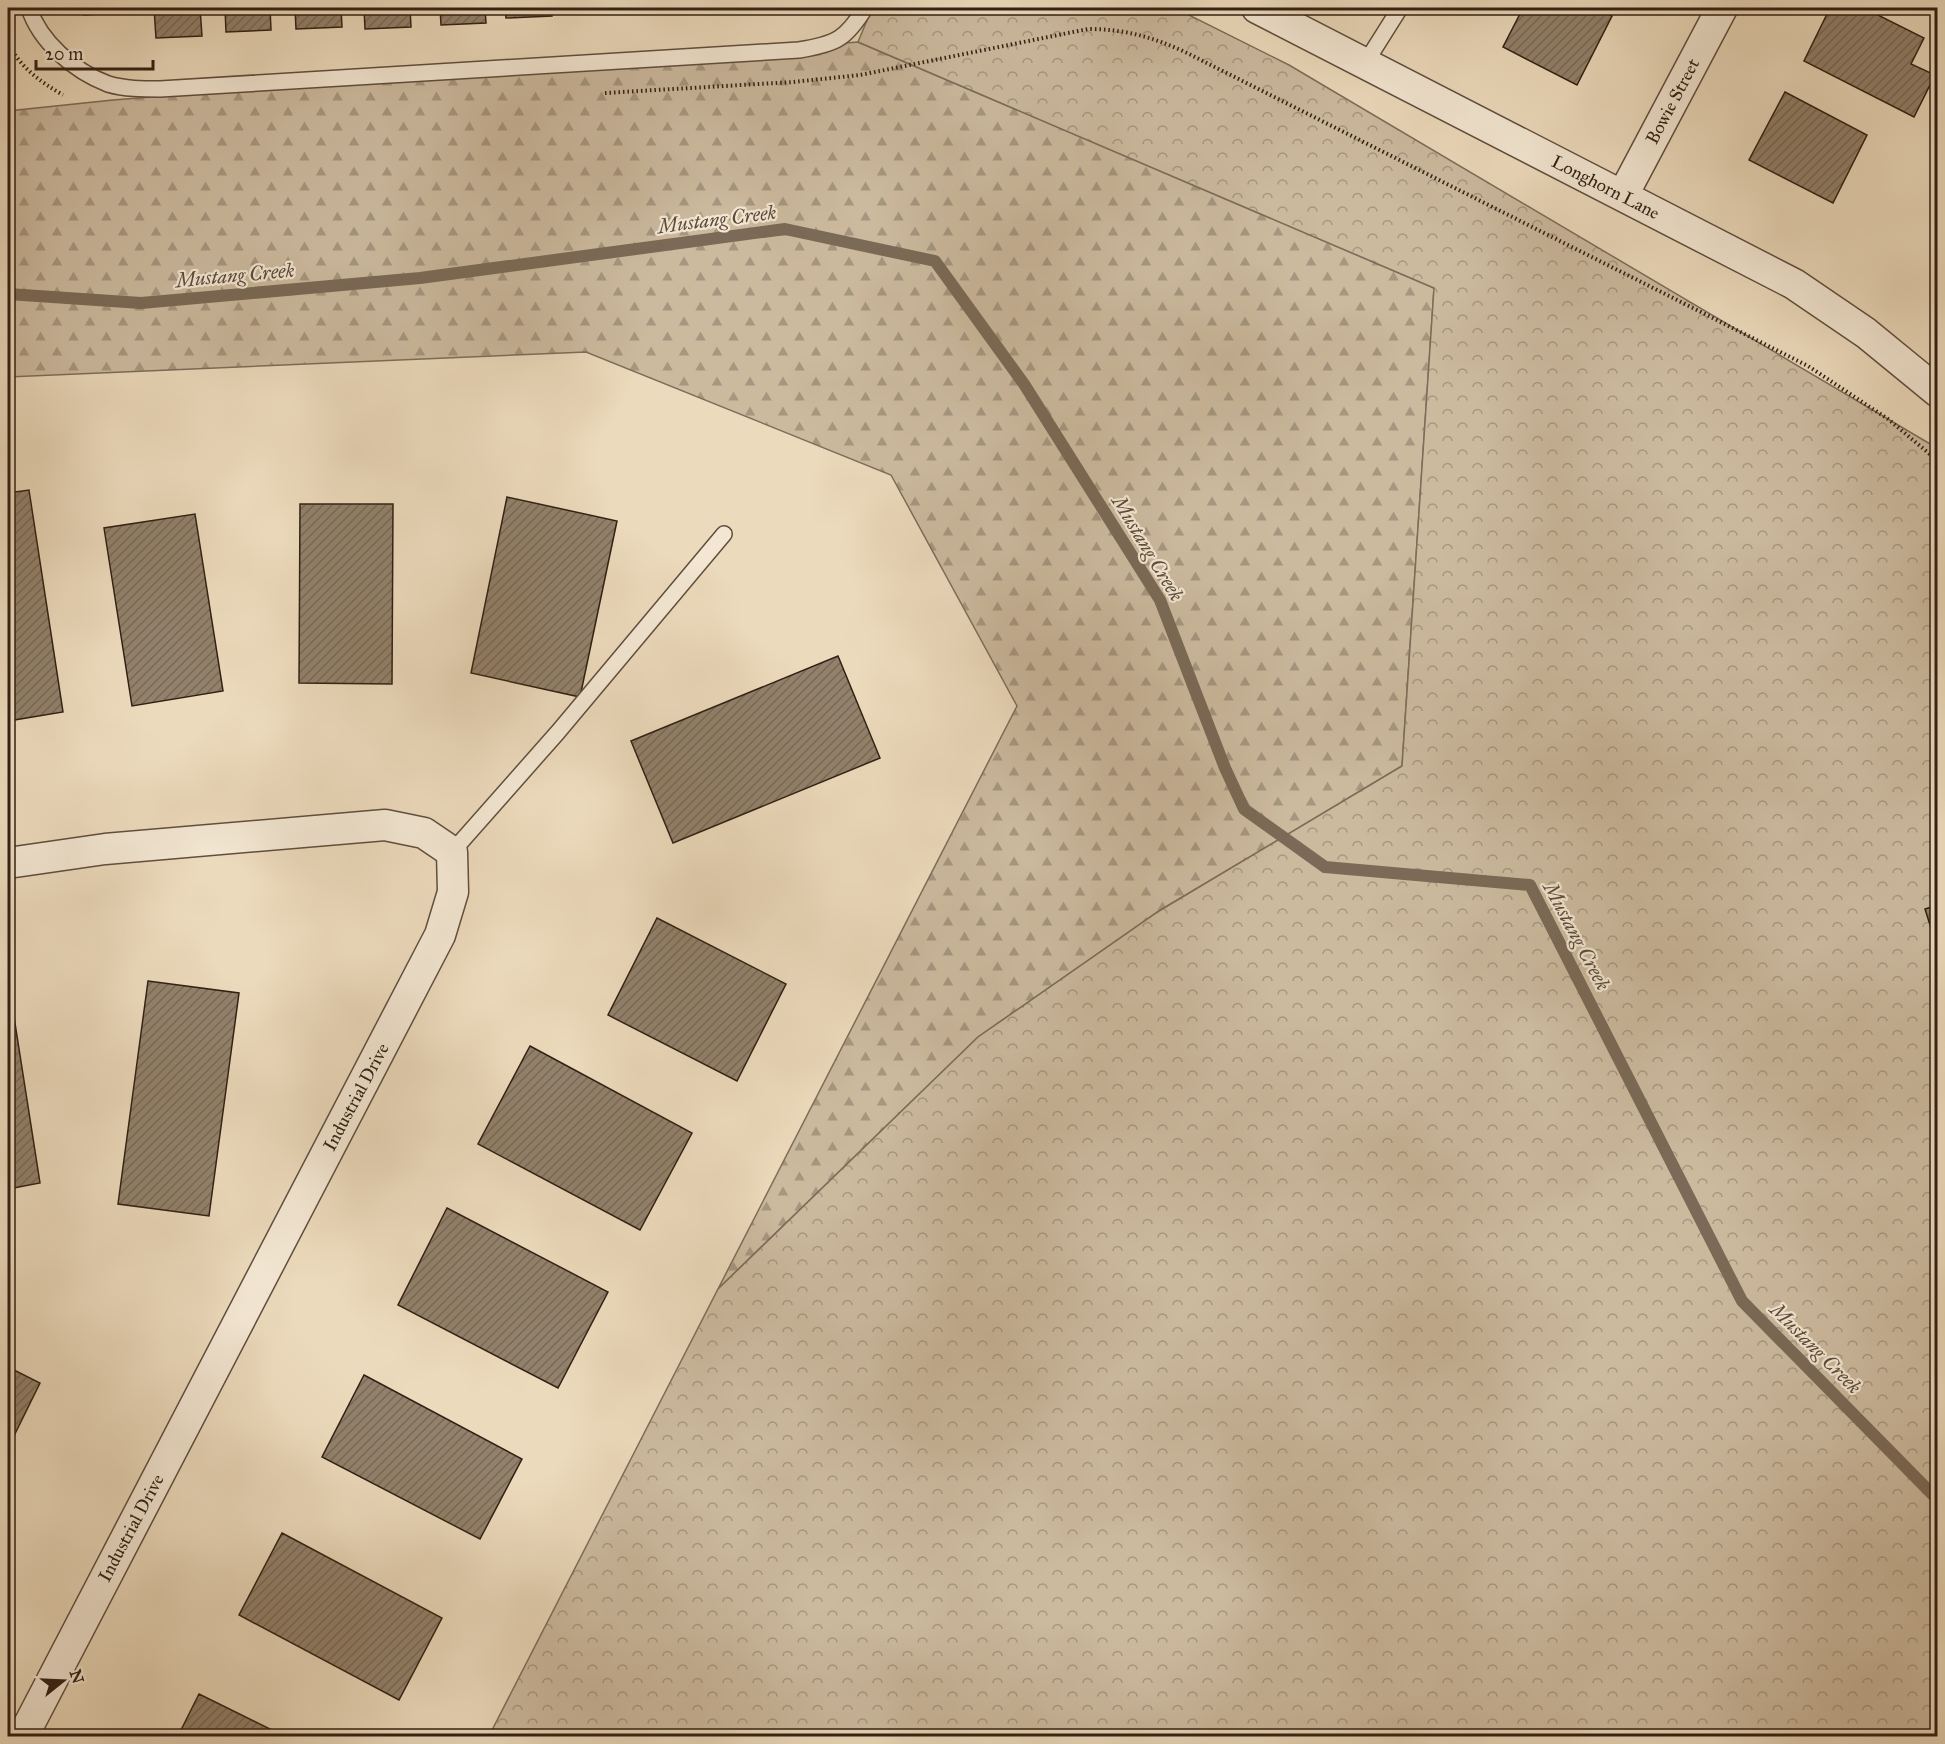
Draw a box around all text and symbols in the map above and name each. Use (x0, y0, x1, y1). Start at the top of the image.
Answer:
scale bar (36, 33, 153, 71)
text: 20 m (45, 43, 83, 65)
street label: Bowie Street (1641, 54, 1705, 148)
street label: Longhorn Lane (1548, 150, 1663, 224)
water label: Mustang Creek (655, 200, 778, 238)
water label: Mustang Creek (173, 258, 295, 292)
water label: Mustang Creek (1106, 489, 1189, 605)
water label: Mustang Creek (1538, 876, 1616, 994)
street label: Industrial Drive (318, 1039, 394, 1155)
water label: Mustang Creek (1764, 1296, 1867, 1399)
street label: Industrial Drive (93, 1470, 169, 1586)
north arrow (33, 1651, 93, 1711)
text: N (66, 1667, 88, 1686)

